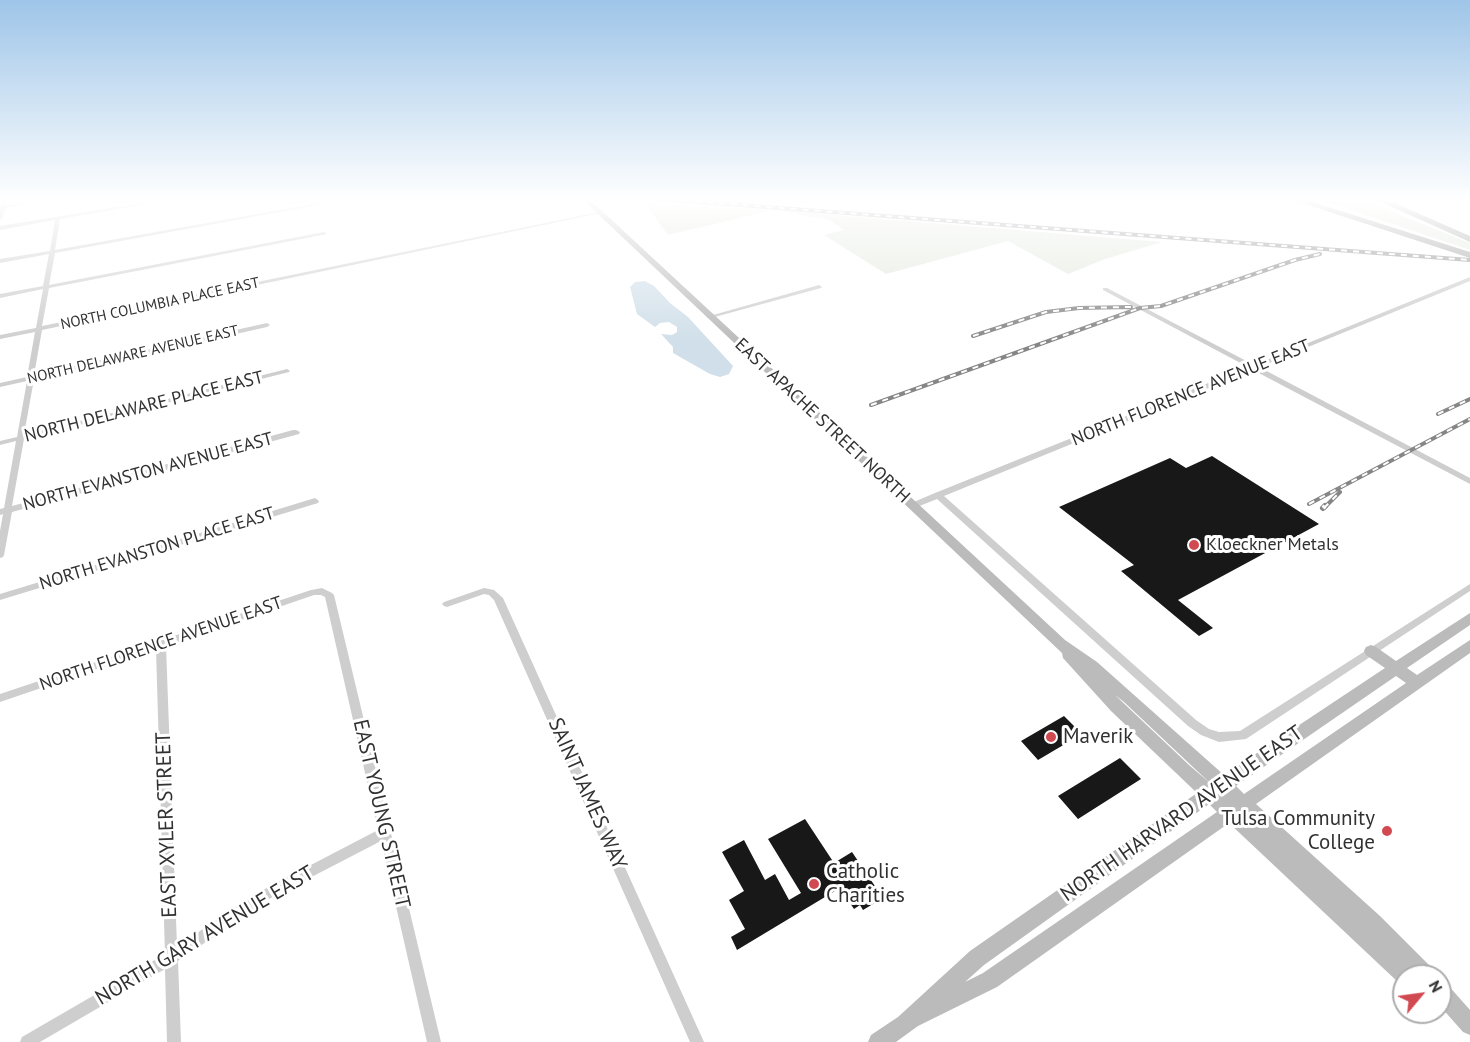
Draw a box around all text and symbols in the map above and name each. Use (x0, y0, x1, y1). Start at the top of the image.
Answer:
street label: NORTH COLUMBIA PLACE EAST (59, 274, 261, 334)
street label: NORTH DELAWARE AVENUE EAST (26, 322, 240, 388)
street label: EAST APACHE STREET NORTH (730, 334, 914, 508)
street label: NORTH FLORENCE AVENUE EAST (1069, 335, 1313, 451)
street label: NORTH DELAWARE PLACE EAST (22, 367, 266, 447)
street label: NORTH EVANSTON AVENUE EAST (21, 428, 275, 516)
street label: NORTH EVANSTON PLACE EAST (37, 503, 277, 595)
place label: Kloeckner Metals (1206, 534, 1339, 556)
marker: Kloeckner Metals (1187, 538, 1201, 552)
street label: NORTH FLORENCE AVENUE EAST (37, 592, 285, 696)
street label: SAINT JAMES WAY (542, 714, 632, 874)
street label: EAST YOUNG STREET (347, 717, 415, 911)
street label: NORTH HARVARD AVENUE EAST (1056, 721, 1308, 907)
place label: Maverik (1063, 724, 1133, 750)
marker: Maverik (1044, 730, 1058, 744)
street label: EAST XYLER STREET (151, 732, 183, 918)
place label: Tulsa Community College (1221, 806, 1375, 856)
marker: Tulsa Community College (1380, 824, 1394, 838)
place label: Catholic Charities (826, 859, 905, 909)
street label: NORTH GARY AVENUE EAST (91, 861, 319, 1011)
marker: Catholic Charities (807, 877, 821, 891)
north arrow (1392, 964, 1452, 1024)
text: N (1425, 977, 1447, 996)

